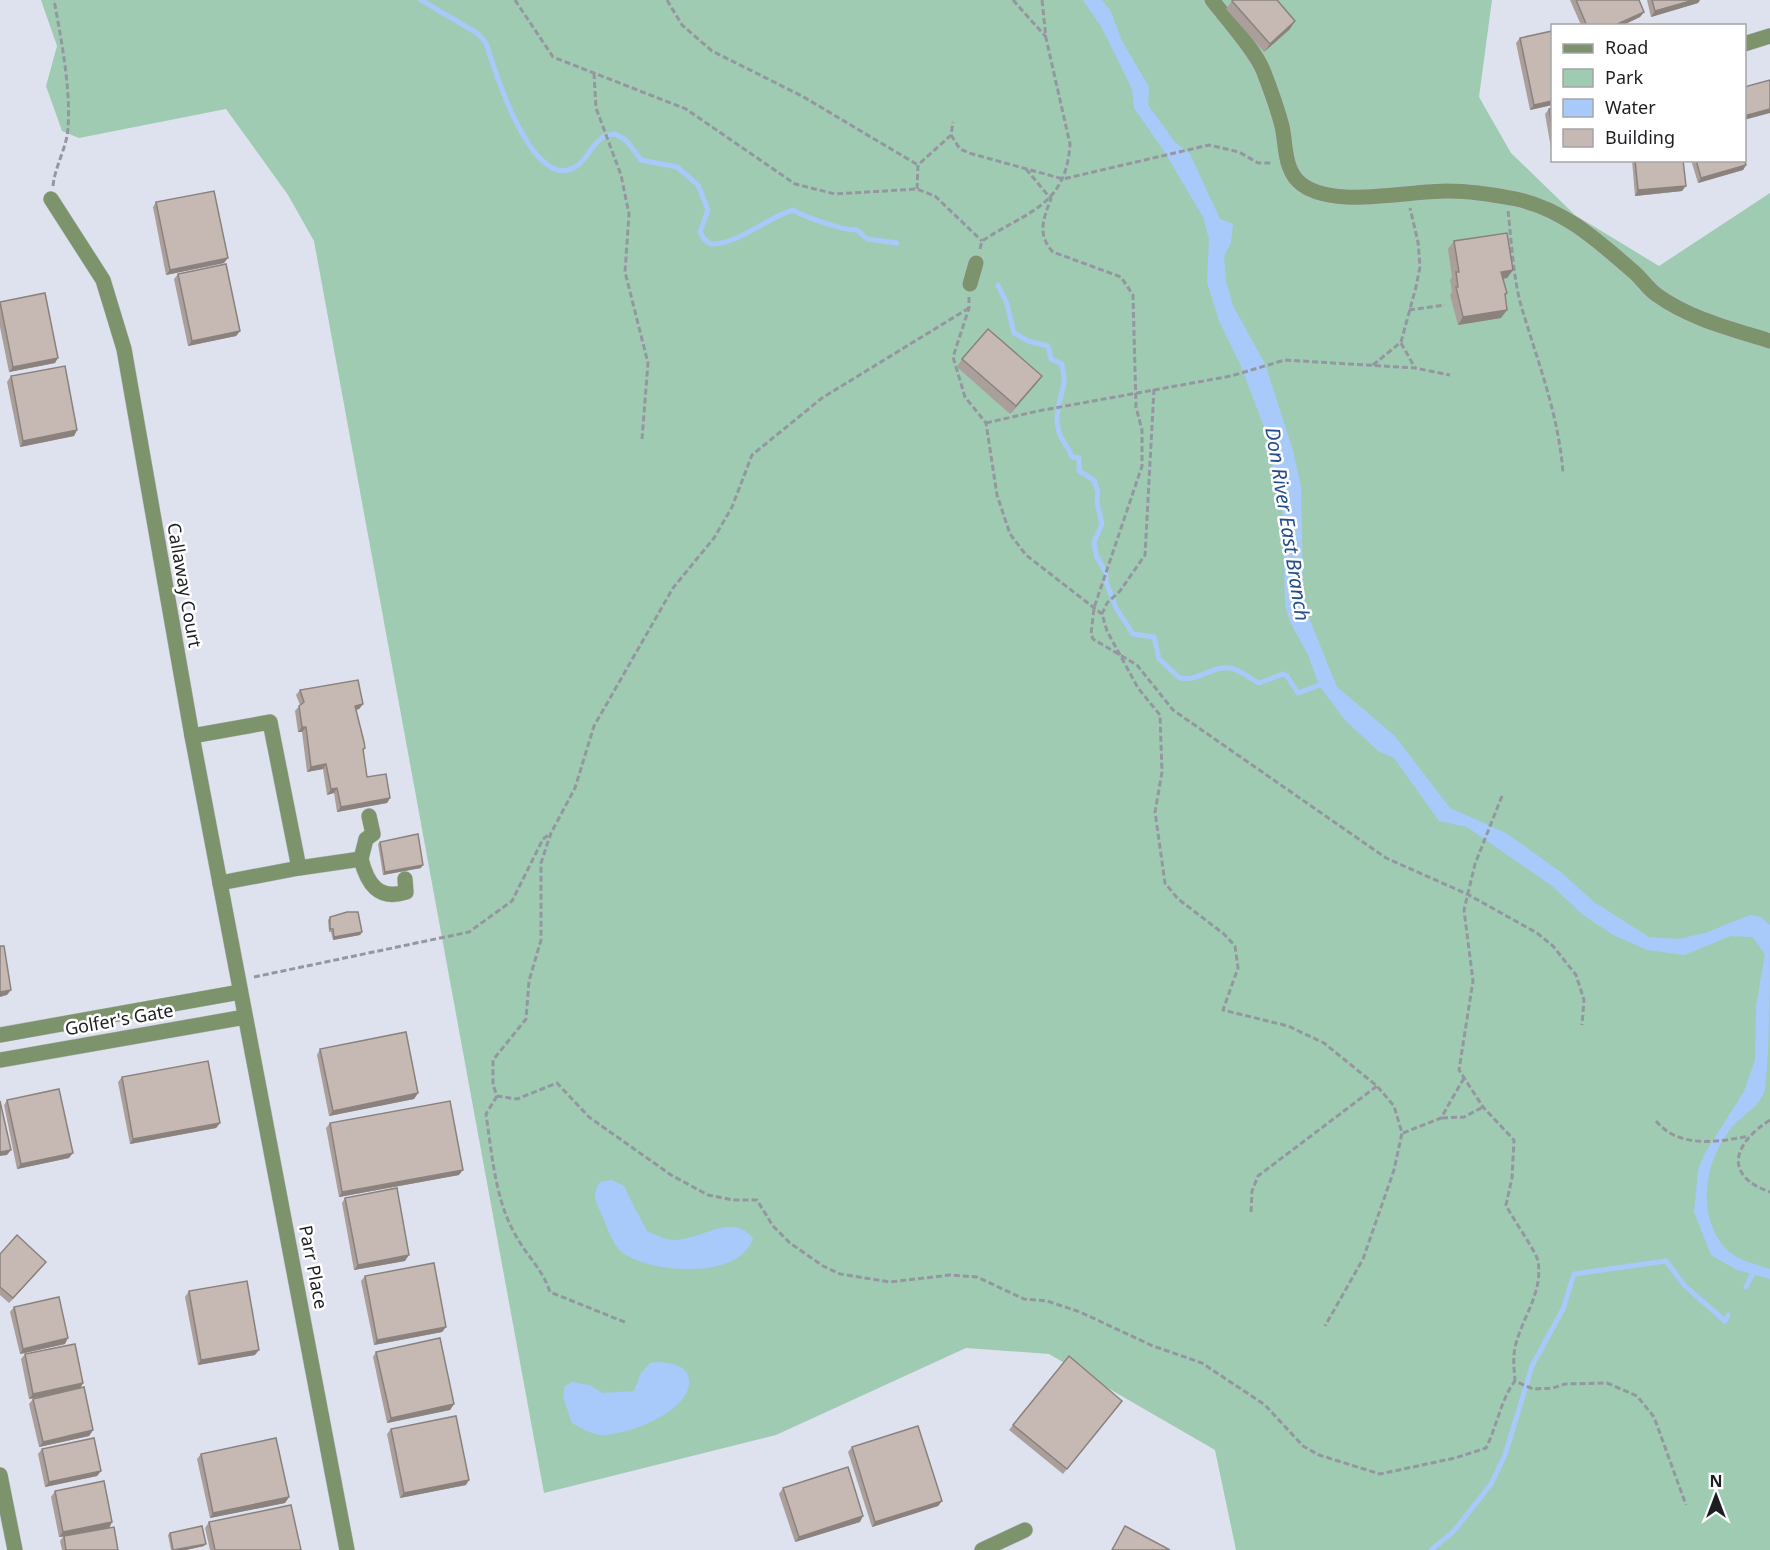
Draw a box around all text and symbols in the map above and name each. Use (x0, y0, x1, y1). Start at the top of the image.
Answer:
legend (1551, 24, 1746, 162)
text: Road (1605, 35, 1648, 59)
text: Park (1605, 65, 1643, 89)
text: Water (1605, 95, 1656, 119)
text: Building (1605, 125, 1675, 149)
water label: Don River East Branch (1259, 425, 1317, 623)
street label: Callaway Court (162, 521, 208, 650)
street label: Golfer's Gate (63, 998, 175, 1040)
street label: Parr Place (294, 1223, 334, 1311)
north arrow (1686, 1466, 1746, 1526)
text: N (1709, 1470, 1723, 1492)

